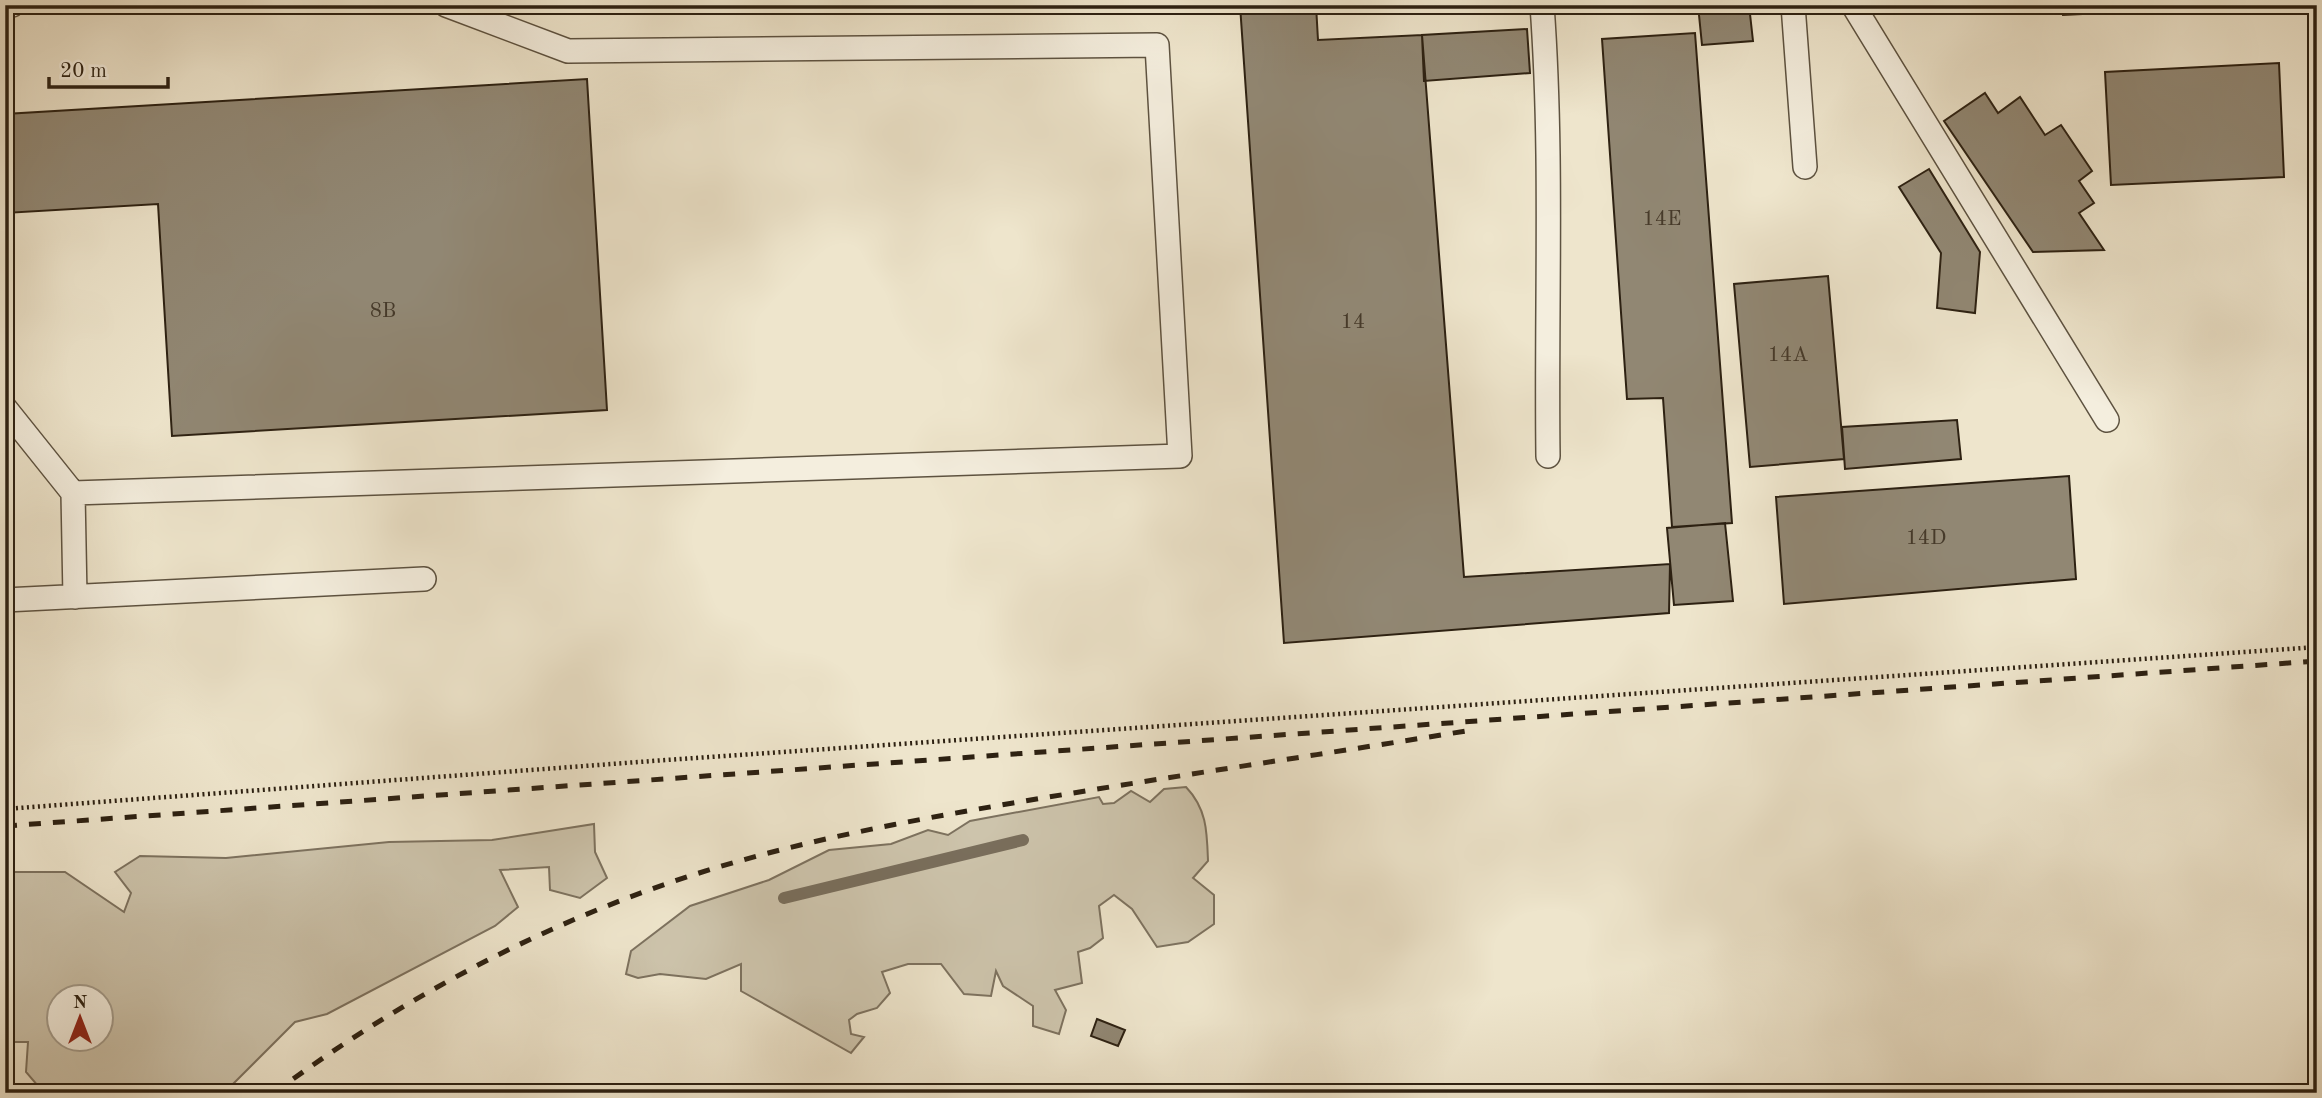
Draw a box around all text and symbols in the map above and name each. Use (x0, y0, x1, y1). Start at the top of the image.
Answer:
scale bar (49, 46, 168, 90)
text: 20 m (60, 61, 107, 82)
house number: 14E (1643, 209, 1681, 230)
house number: 8B (370, 301, 396, 322)
house number: 14 (1341, 312, 1365, 333)
house number: 14A (1768, 345, 1808, 366)
house number: 14D (1906, 528, 1946, 549)
north arrow (46, 982, 116, 1052)
text: N (73, 994, 88, 1013)

